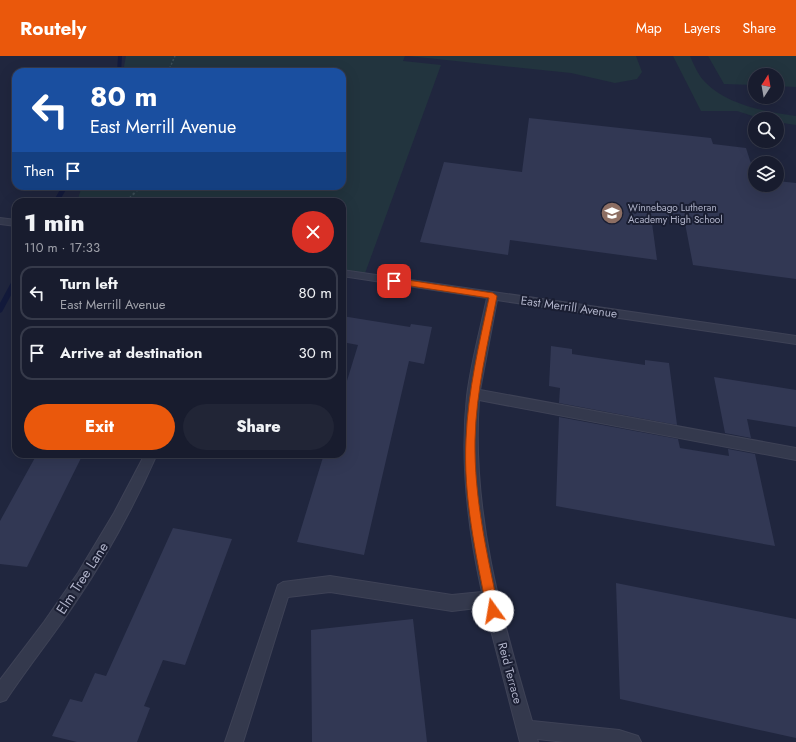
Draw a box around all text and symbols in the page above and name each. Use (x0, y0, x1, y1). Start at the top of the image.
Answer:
text: Routely (20, 15, 86, 42)
text: Map (636, 18, 662, 38)
text: Layers (684, 18, 720, 38)
text: Share (742, 18, 776, 38)
north arrow (748, 68, 784, 104)
map controls (748, 68, 784, 192)
text: 80 m (90, 76, 157, 117)
icon: left (24, 84, 76, 136)
button: search (748, 112, 784, 148)
text: East Merrill Avenue (90, 114, 236, 140)
button: layers (748, 156, 784, 192)
text: Then (24, 160, 54, 182)
icon: arrive (62, 160, 84, 182)
school or university icon: Winnebago Lutheran Academy High School (599, 200, 625, 226)
place label: Winnebago Lutheran Academy High School (628, 200, 723, 227)
text: 1 min (24, 205, 85, 240)
button: close (292, 211, 334, 253)
text: 110 m · 17:33 (24, 238, 100, 257)
pin (377, 264, 411, 298)
icon: arrive (383, 270, 405, 292)
text: Turn left (60, 273, 118, 295)
icon: left (26, 282, 48, 304)
text: 80 m (299, 282, 332, 304)
street label: East Merrill Avenue (519, 291, 619, 323)
text: East Merrill Avenue (60, 295, 166, 314)
icon: arrive (26, 342, 48, 364)
text: Arrive at destination (60, 342, 202, 364)
text: 30 m (299, 342, 332, 364)
button: Exit (24, 404, 175, 450)
button: Share (183, 404, 334, 450)
street label: Elm Tree Lane (51, 538, 113, 618)
position arrow (472, 590, 514, 632)
street label: Reid Terrace (493, 640, 527, 706)

